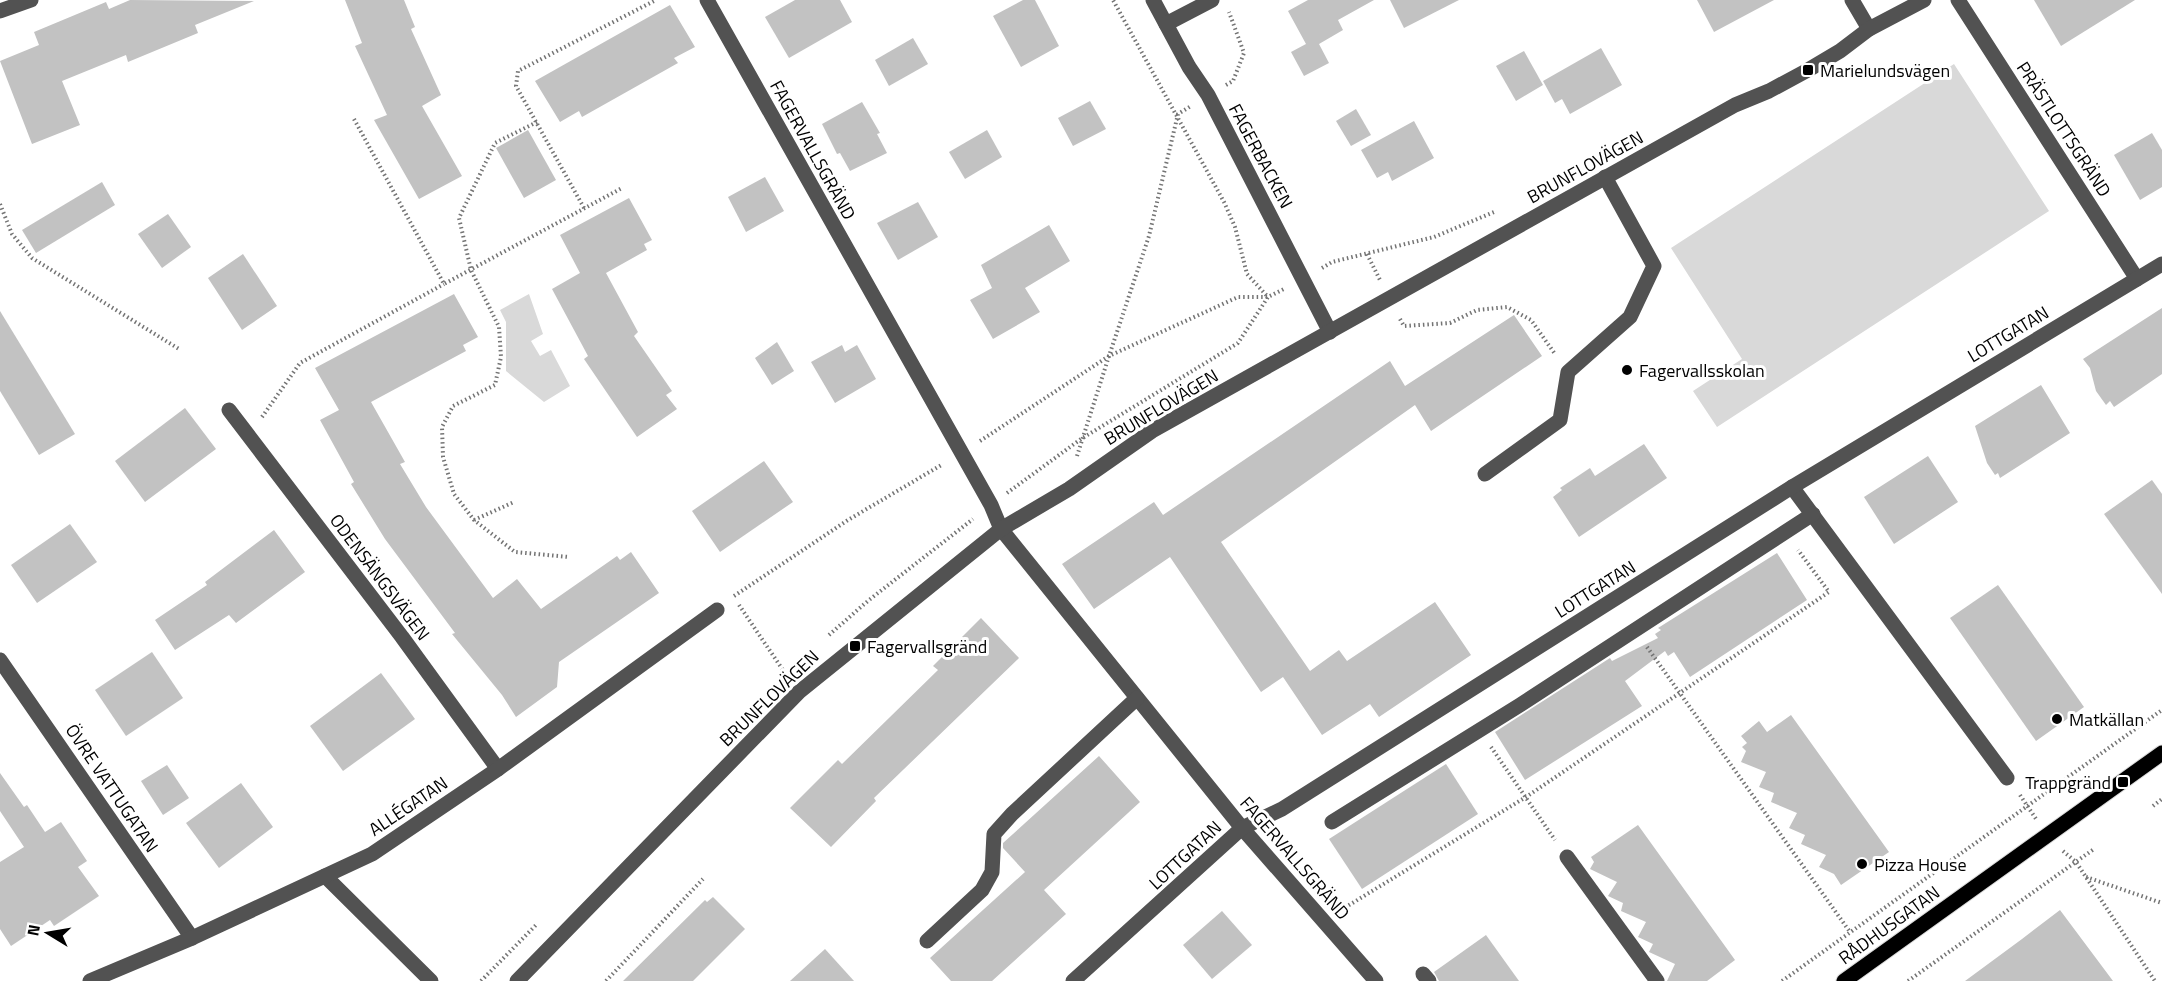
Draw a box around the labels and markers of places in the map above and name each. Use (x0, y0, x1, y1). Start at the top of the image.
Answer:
place label: Marielundsvägen (1820, 57, 1950, 84)
marker: Marielundsvägen (1801, 63, 1815, 77)
place label: Fagervallsskolan (1639, 357, 1765, 384)
marker: Fagervallsskolan (1620, 363, 1634, 377)
place label: Fagervallsgränd (867, 633, 987, 660)
marker: Fagervallsgränd (848, 639, 862, 653)
place label: Matkällan (2069, 706, 2144, 733)
marker: Matkällan (2050, 712, 2064, 726)
place label: Trappgränd (2025, 769, 2111, 796)
marker: Trappgränd (2116, 775, 2130, 789)
place label: Pizza House (1874, 851, 1967, 878)
marker: Pizza House (1855, 857, 1869, 871)

